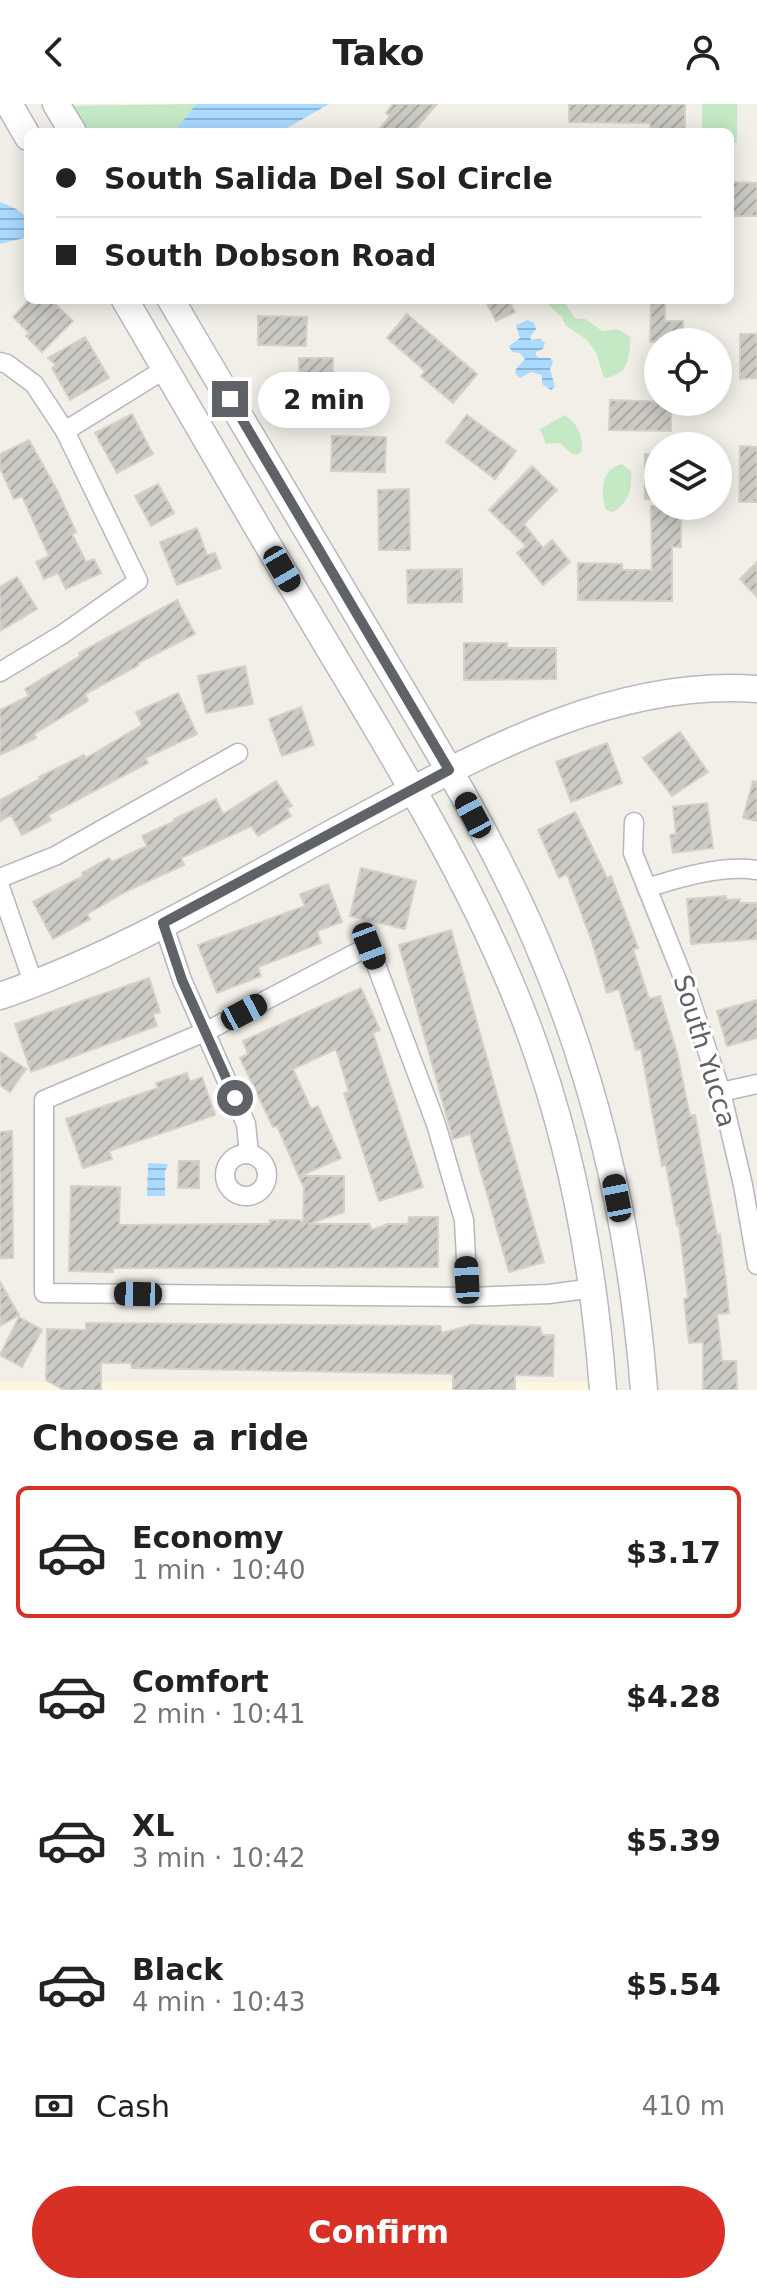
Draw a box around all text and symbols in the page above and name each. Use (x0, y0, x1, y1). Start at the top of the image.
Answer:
icon: back (32, 30, 76, 74)
icon: person (681, 30, 725, 74)
text: Tako (333, 32, 424, 73)
text: South Salida Del Sol Circle (104, 161, 553, 196)
text: South Dobson Road (104, 238, 436, 273)
map controls (644, 328, 732, 520)
button: locate (644, 328, 732, 416)
callout: 2 min (258, 371, 390, 427)
route end (212, 381, 248, 417)
text: 2 min (283, 385, 365, 415)
button: layers (644, 432, 732, 520)
car (260, 542, 304, 596)
car (451, 788, 495, 842)
car (349, 919, 389, 973)
street label: South Yucca (668, 971, 742, 1131)
car (217, 990, 271, 1034)
route start (217, 1080, 253, 1116)
car (601, 1172, 633, 1224)
car (454, 1255, 480, 1305)
car (114, 1282, 162, 1306)
text: Choose a ride (32, 1417, 309, 1458)
icon: car (36, 1516, 108, 1588)
text: Economy (132, 1520, 284, 1555)
text: $3.17 (626, 1535, 721, 1570)
text: 1 min · 10:40 (132, 1555, 306, 1585)
icon: car (36, 1660, 108, 1732)
text: Comfort (132, 1664, 269, 1699)
text: $4.28 (626, 1679, 721, 1714)
text: 2 min · 10:41 (132, 1699, 306, 1729)
icon: car (36, 1804, 108, 1876)
text: XL (132, 1808, 174, 1843)
text: $5.39 (626, 1823, 721, 1858)
text: 3 min · 10:42 (132, 1843, 306, 1873)
icon: car (36, 1948, 108, 2020)
text: Black (132, 1952, 223, 1987)
text: $5.54 (626, 1967, 721, 2002)
text: 4 min · 10:43 (132, 1987, 306, 2017)
icon: cash (32, 2084, 76, 2128)
text: Cash (96, 2089, 170, 2124)
text: 410 m (642, 2091, 725, 2121)
button: Confirm (32, 2186, 725, 2278)

